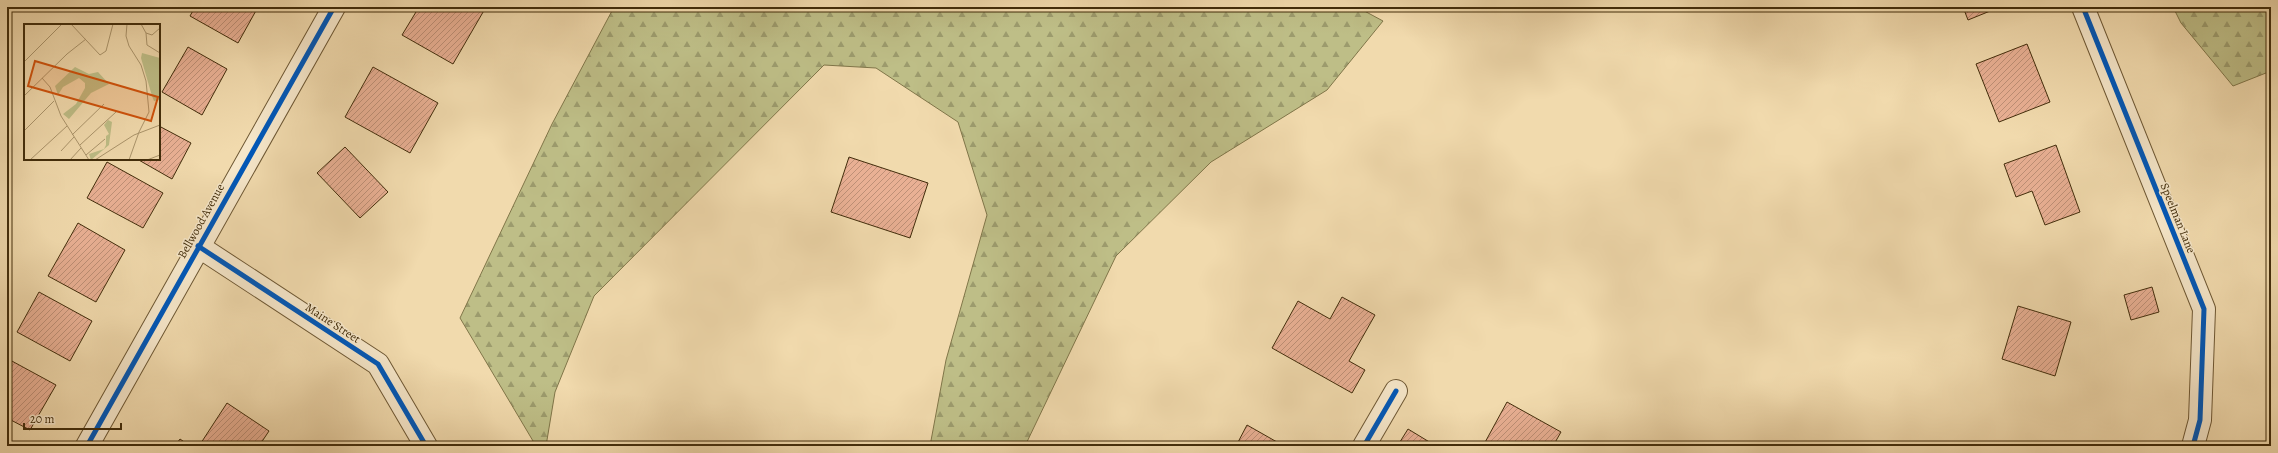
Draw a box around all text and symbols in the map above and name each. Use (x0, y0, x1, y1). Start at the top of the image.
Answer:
inset map (24, 24, 160, 160)
street label: Speelman Lane (2157, 180, 2199, 256)
street label: Bellwood Avenue (174, 181, 228, 261)
street label: Maine Street (302, 299, 364, 347)
scale bar (24, 405, 121, 431)
text: 20 m (30, 411, 54, 427)

